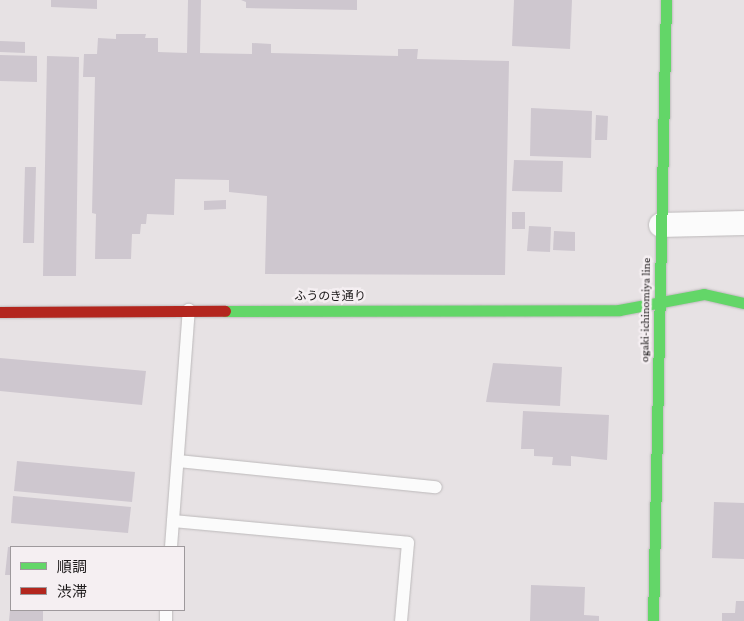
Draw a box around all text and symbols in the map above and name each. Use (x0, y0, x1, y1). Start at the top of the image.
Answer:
street label: ogaki-ichinomiya line (638, 258, 654, 362)
street label: ふうのき通り (294, 290, 366, 304)
legend (10, 546, 185, 611)
text: 順調 (57, 559, 87, 575)
text: 渋滞 (57, 584, 87, 600)

